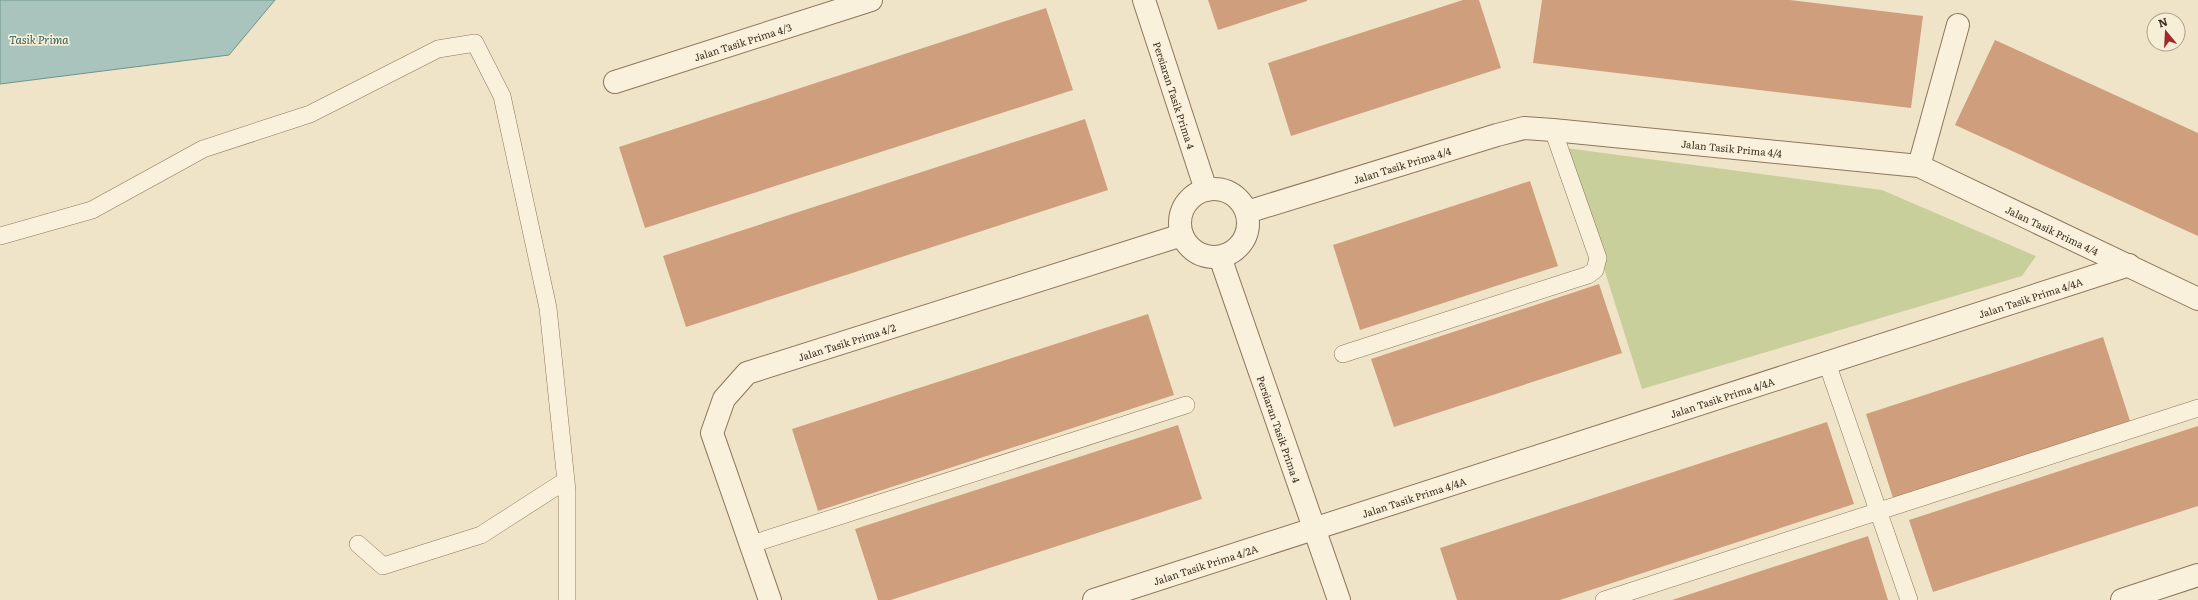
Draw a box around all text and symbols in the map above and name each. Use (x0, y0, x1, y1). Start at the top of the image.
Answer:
north arrow (2146, 12, 2186, 52)
text: N (2156, 13, 2169, 31)
street label: Jalan Tasik Prima 4/3 (692, 18, 793, 64)
water label: Tasik Prima (9, 31, 69, 47)
street label: Persiaran Tasik Prima 4 (1150, 39, 1200, 151)
street label: Jalan Tasik Prima 4/4 (1680, 135, 1783, 160)
street label: Jalan Tasik Prima 4/4 (1351, 142, 1453, 186)
street label: Jalan Tasik Prima 4/4 (2003, 201, 2102, 258)
street label: Jalan Tasik Prima 4/4A (1976, 273, 2085, 321)
street label: Jalan Tasik Prima 4/2 (796, 319, 897, 364)
street label: Persiaran Tasik Prima 4 (1254, 373, 1305, 485)
street label: Jalan Tasik Prima 4/4A (1668, 373, 1777, 421)
street label: Jalan Tasik Prima 4/4A (1360, 472, 1468, 520)
street label: Jalan Tasik Prima 4/2A (1151, 540, 1260, 588)

